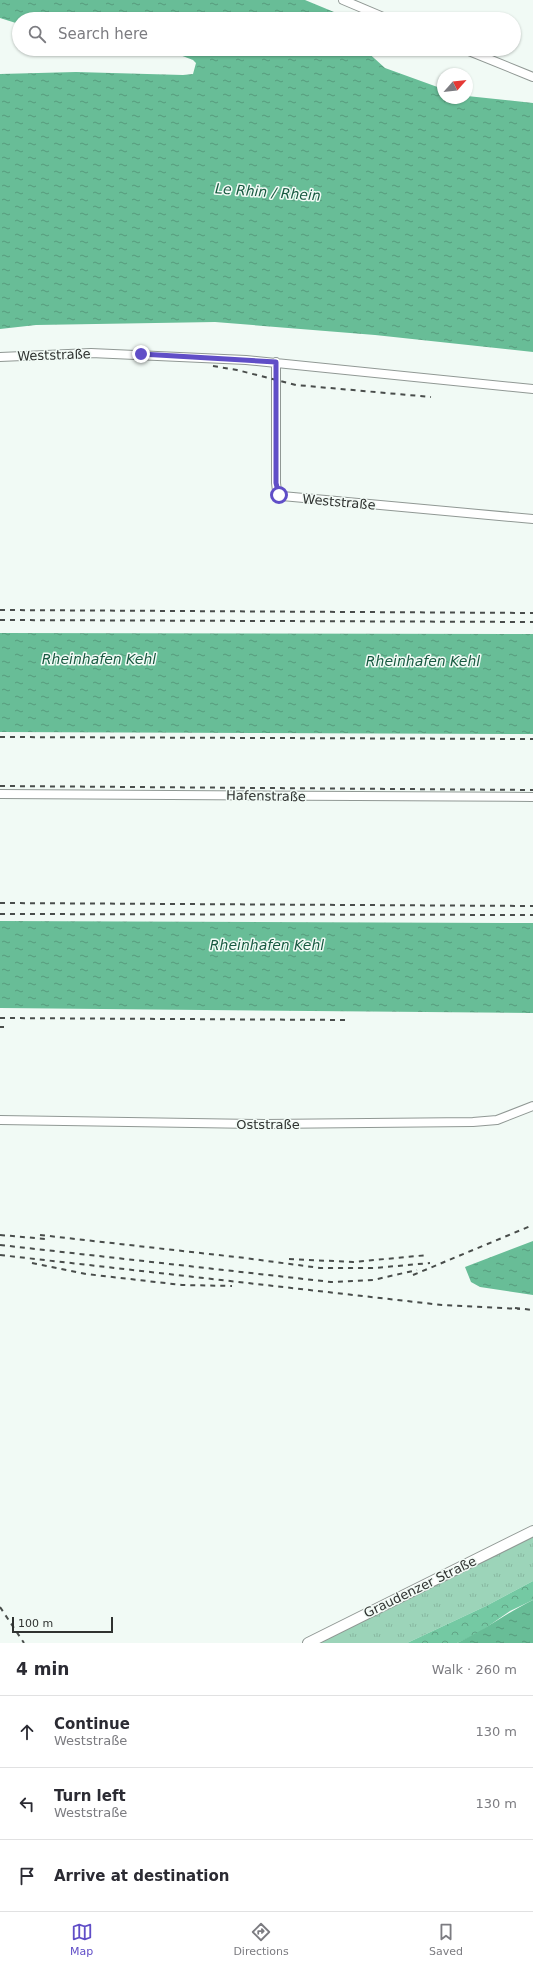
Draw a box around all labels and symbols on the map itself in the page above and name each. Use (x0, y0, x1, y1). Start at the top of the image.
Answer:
north arrow (437, 68, 473, 104)
water label: Le Rhin / Rhein (215, 180, 321, 204)
route end (132, 345, 150, 363)
street label: Weststraße (17, 346, 91, 364)
route start (270, 486, 288, 504)
street label: Weststraße (302, 491, 376, 513)
water label: Rheinhafen Kehl (42, 651, 156, 667)
water label: Rheinhafen Kehl (366, 653, 480, 669)
street label: Hafenstraße (226, 788, 306, 804)
water label: Rheinhafen Kehl (210, 937, 324, 953)
street label: Oststraße (236, 1117, 300, 1132)
street label: Graudenzer Straße (361, 1553, 479, 1621)
scale bar (12, 1615, 113, 1634)

